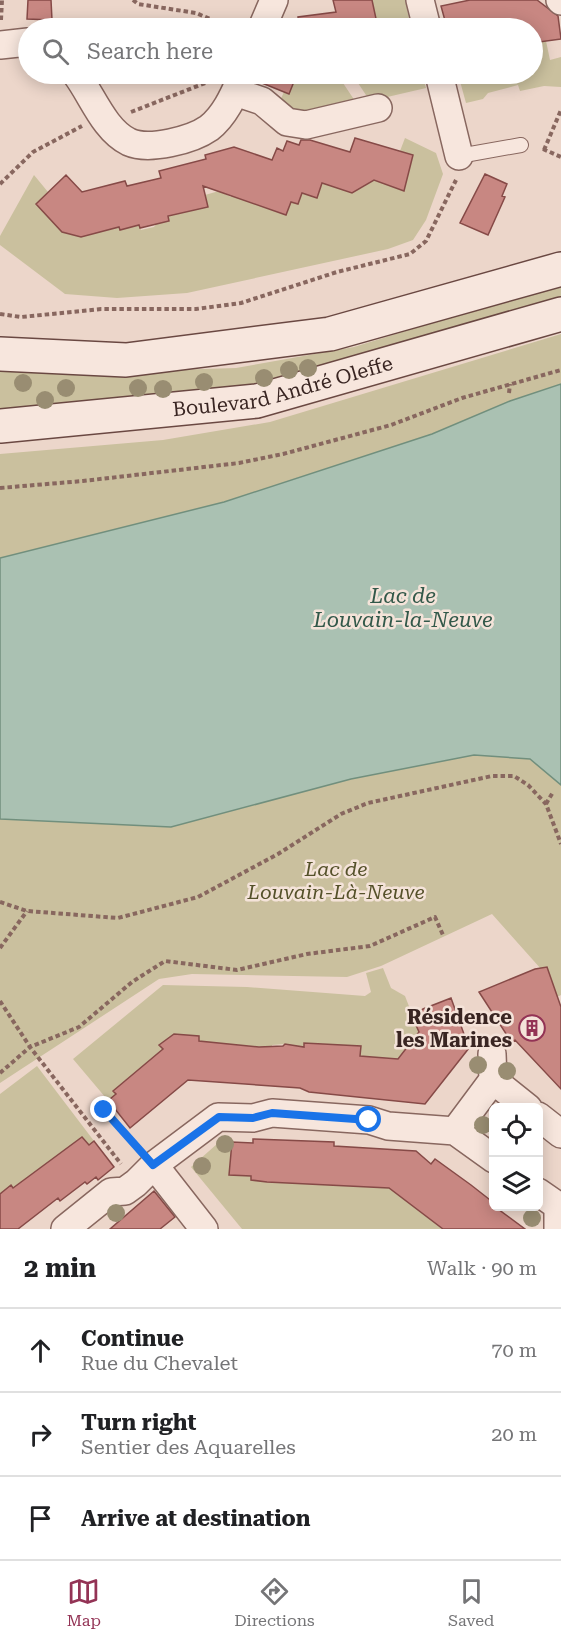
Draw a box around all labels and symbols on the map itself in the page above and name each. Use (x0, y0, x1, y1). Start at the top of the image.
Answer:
street label: Boulevard André Oleffe (171, 351, 395, 421)
water label: Lac de Louvain-la-Neuve (312, 584, 493, 632)
park label: Lac de Louvain-Là-Neuve (246, 857, 425, 904)
place label: Résidence les Marines (396, 1005, 512, 1052)
building icon: Résidence les Marines (517, 1013, 547, 1043)
route end (90, 1096, 116, 1122)
route start (355, 1106, 381, 1132)

